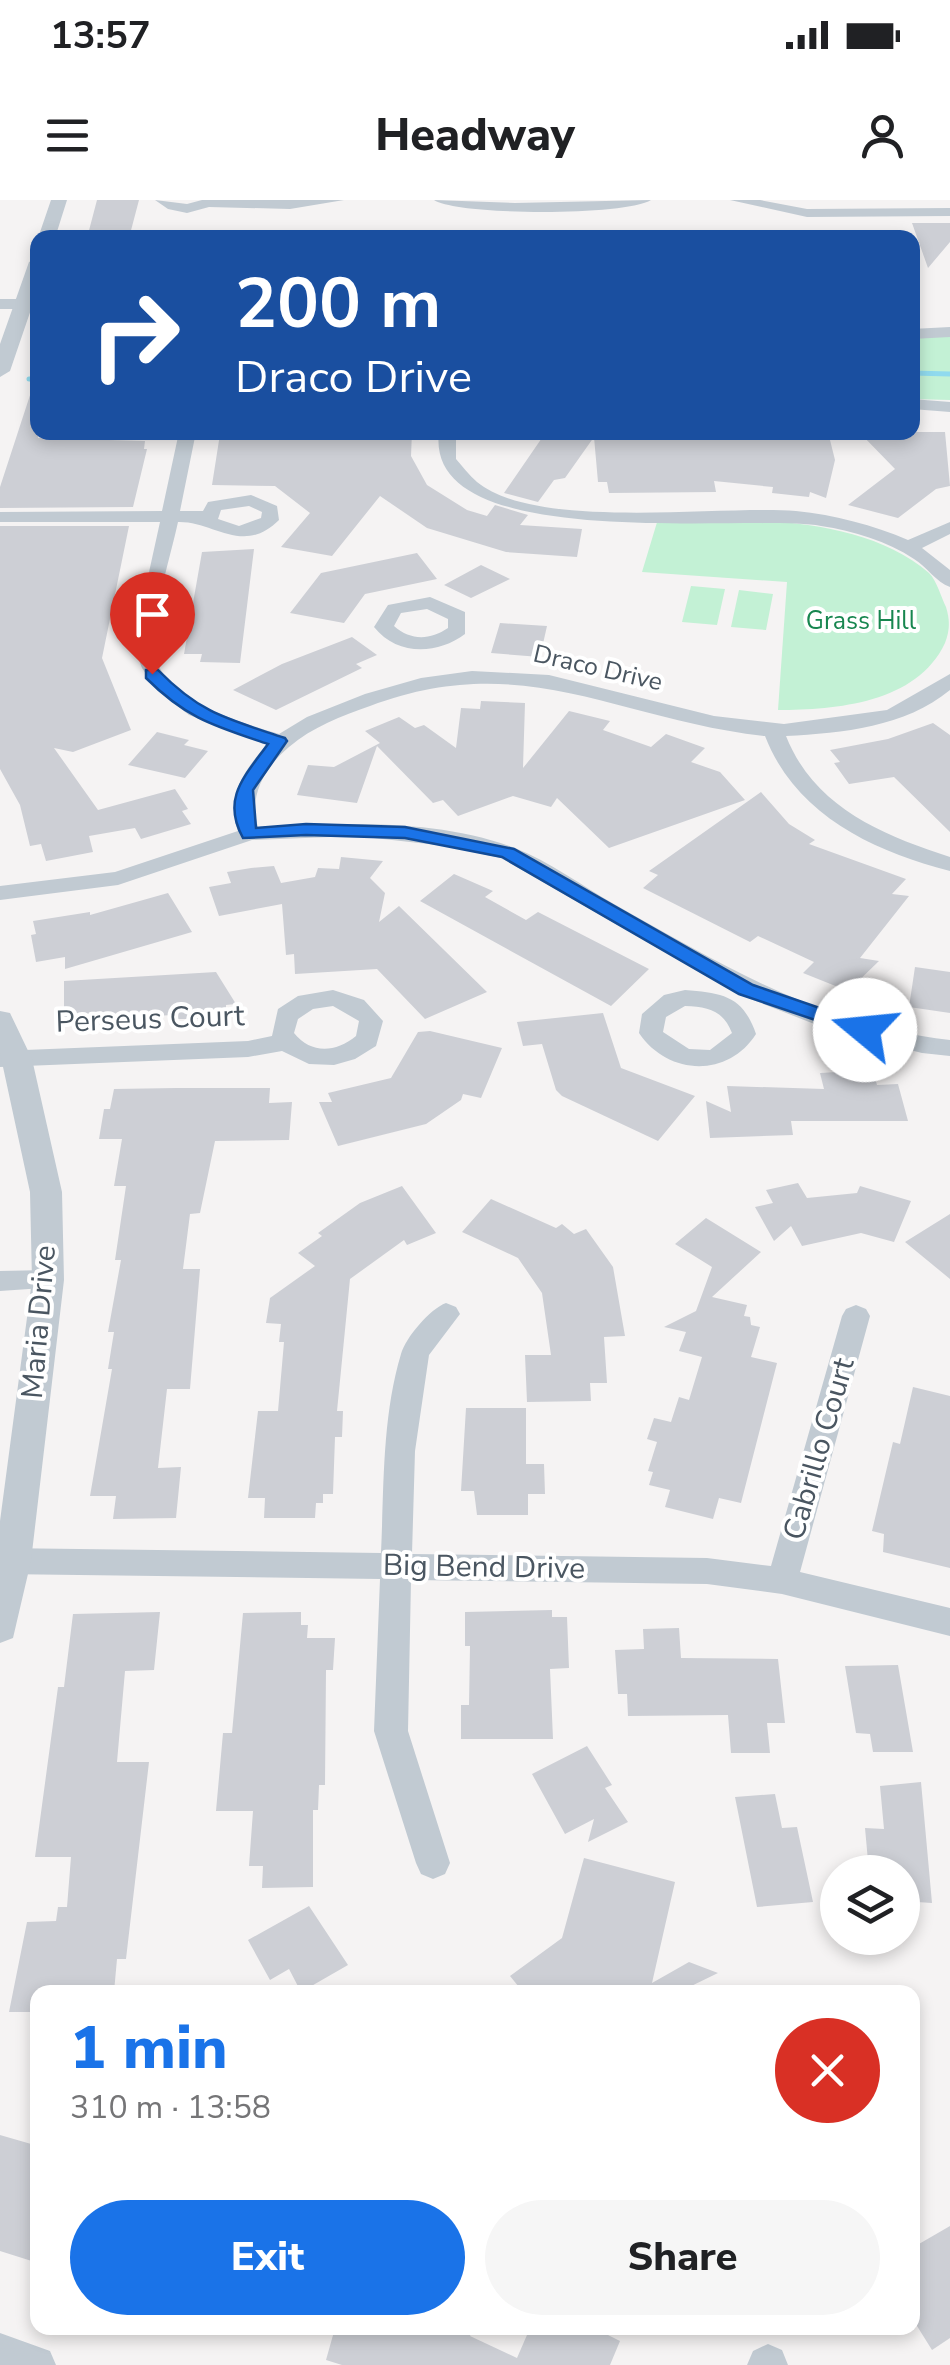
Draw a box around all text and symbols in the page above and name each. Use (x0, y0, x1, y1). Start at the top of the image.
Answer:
text: 13:57 (50, 10, 151, 61)
text: Headway (375, 105, 575, 166)
icon: menu (40, 108, 95, 163)
icon: person (855, 108, 910, 163)
text: 200 m (235, 256, 441, 352)
icon: right (70, 270, 200, 400)
text: Draco Drive (235, 347, 472, 408)
pin (110, 572, 195, 675)
icon: arrive (125, 587, 180, 642)
park label: Grass Hill (806, 604, 917, 638)
street label: Draco Drive (530, 637, 666, 699)
position arrow (813, 978, 917, 1082)
street label: Perseus Court (55, 995, 246, 1043)
street label: Maria Drive (12, 1243, 66, 1401)
street label: Cabrillo Court (773, 1353, 865, 1545)
street label: Big Bend Drive (383, 1545, 585, 1589)
map controls (820, 1855, 920, 1955)
button: layers (820, 1855, 920, 1955)
text: 1 min (70, 2007, 228, 2089)
button: close (775, 2018, 880, 2123)
text: 310 m · 13:58 (70, 2086, 271, 2129)
button: Exit (70, 2200, 465, 2315)
button: Share (485, 2200, 880, 2315)

